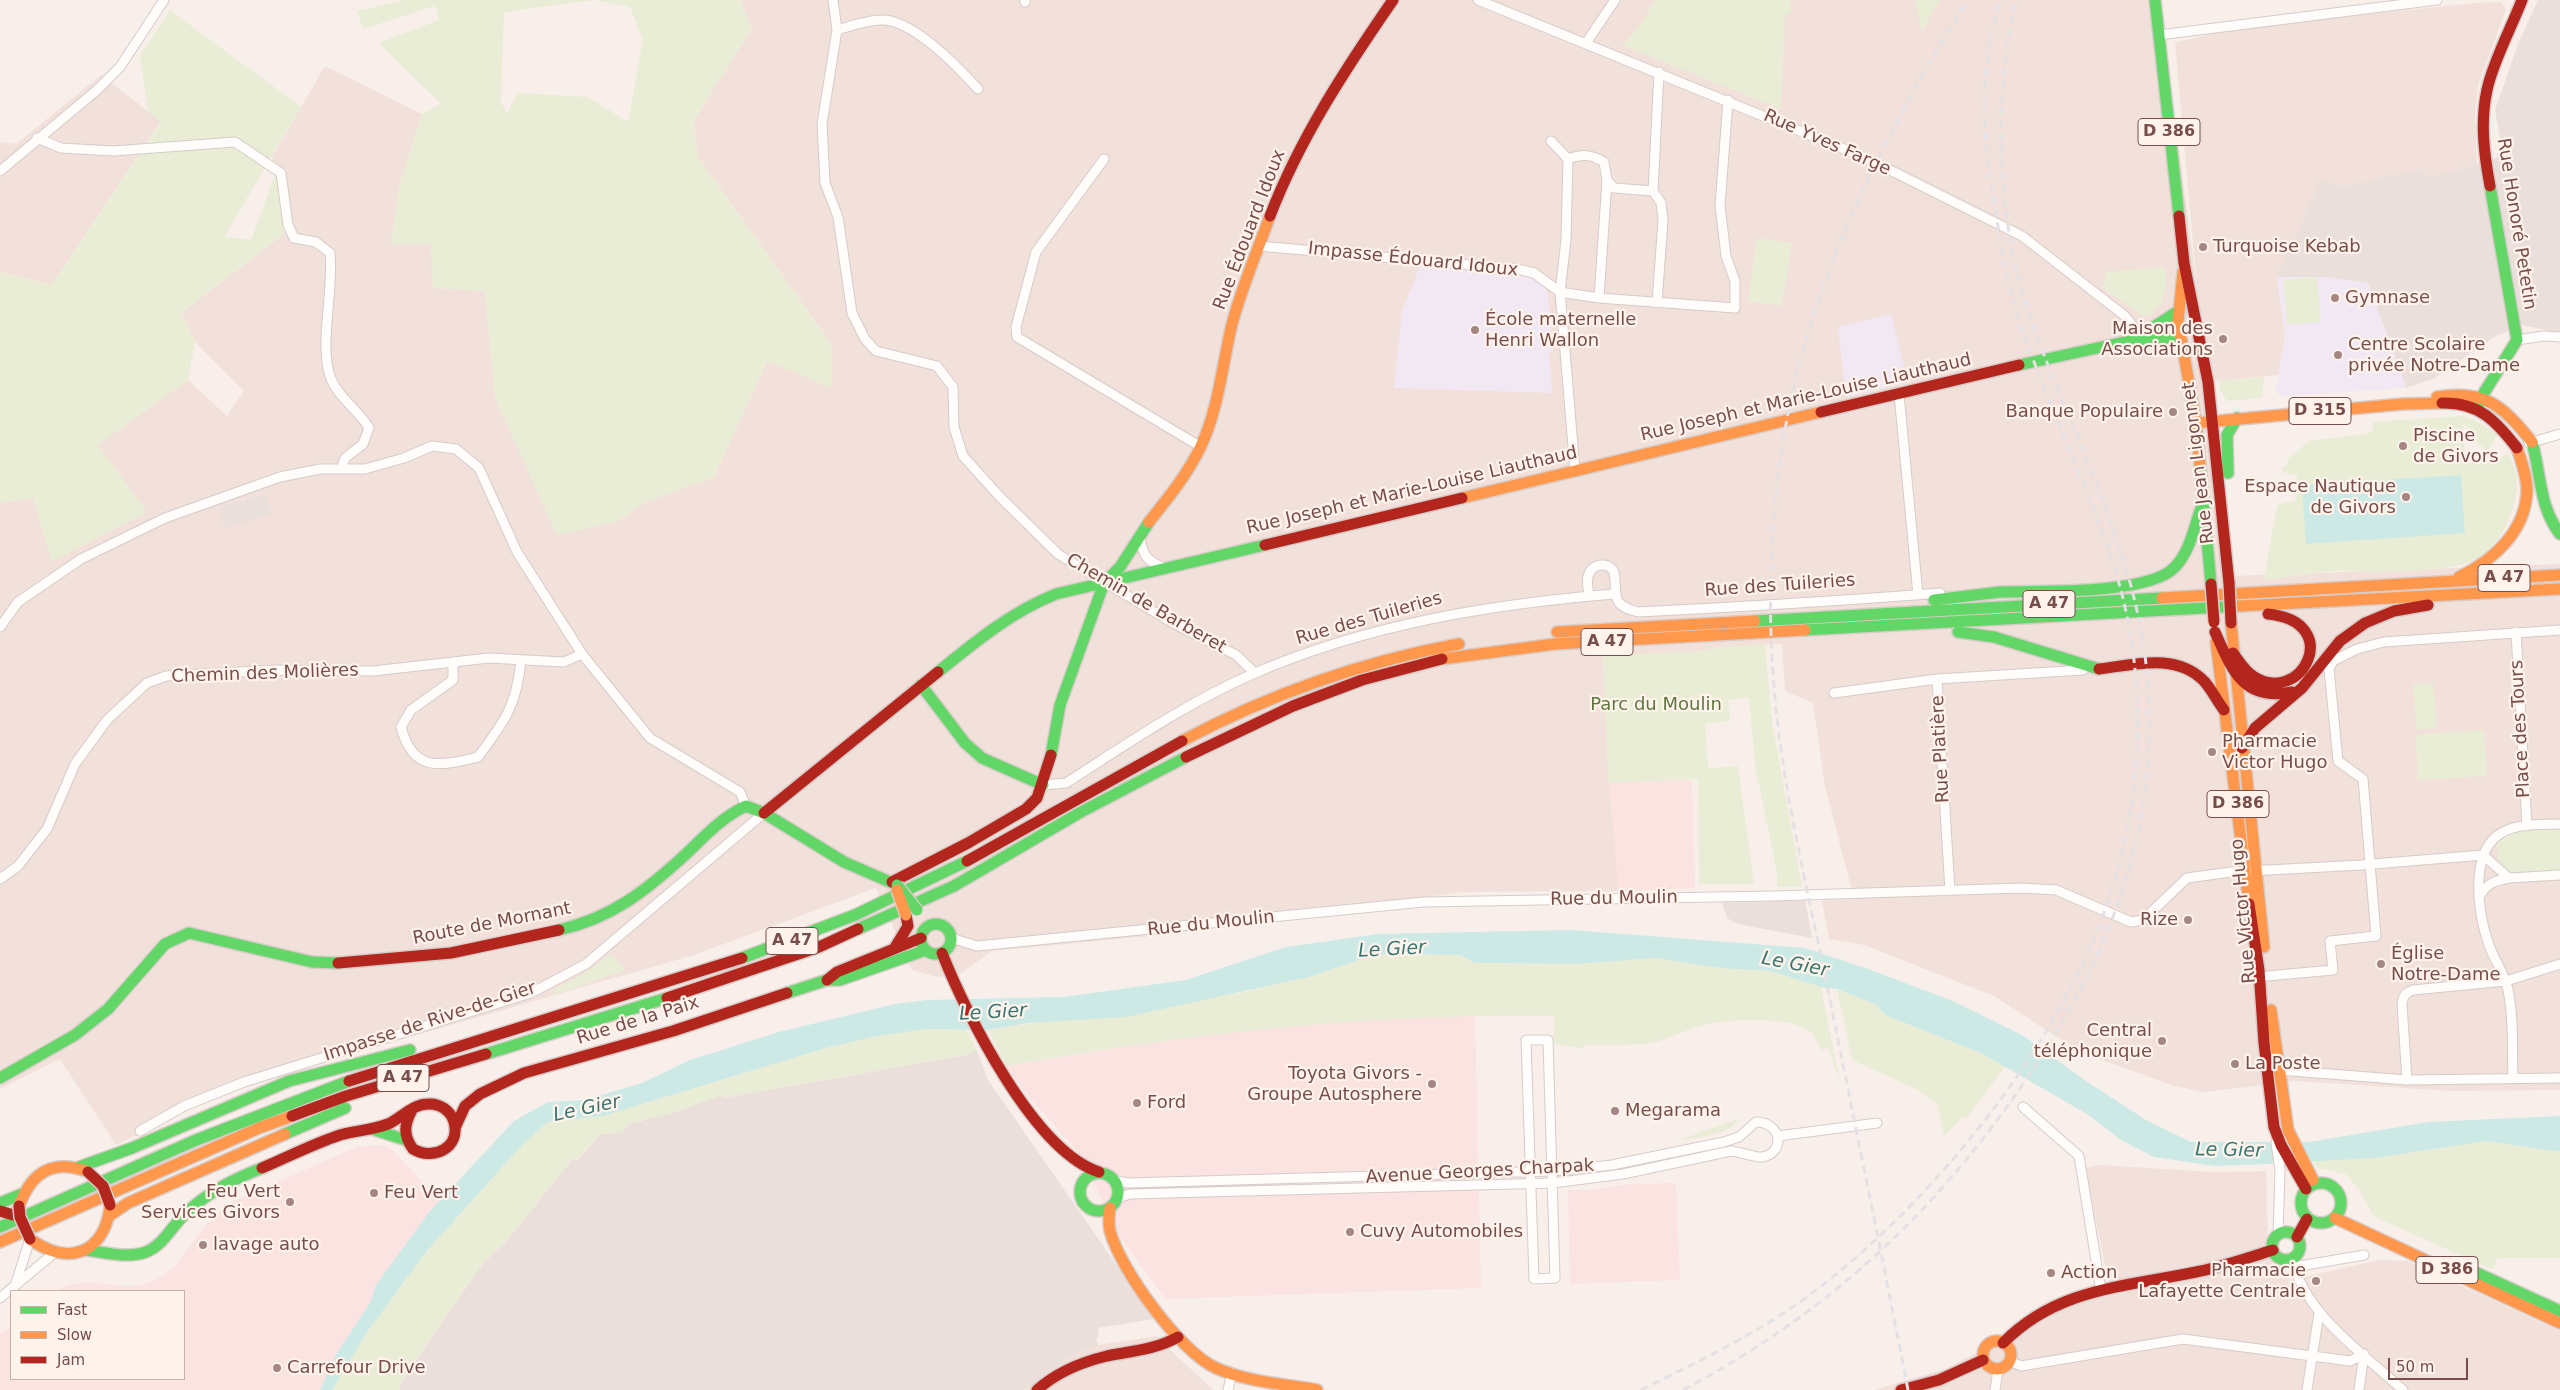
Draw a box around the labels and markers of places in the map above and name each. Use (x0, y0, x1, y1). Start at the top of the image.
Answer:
place label: Turquoise Kebab (2213, 236, 2361, 258)
marker: Turquoise Kebab (2197, 241, 2209, 253)
place label: Gymnase (2345, 287, 2430, 309)
marker: Gymnase (2329, 292, 2341, 304)
place label: École maternelle Henri Wallon (1485, 309, 1636, 352)
place label: Maison des Associations (2101, 318, 2213, 360)
marker: École maternelle Henri Wallon (1469, 324, 1481, 336)
marker: Maison des Associations (2217, 333, 2229, 345)
place label: Centre Scolaire privée Notre-Dame (2348, 334, 2520, 376)
marker: Centre Scolaire privée Notre-Dame (2332, 349, 2344, 361)
place label: Banque Populaire (2005, 401, 2163, 423)
marker: Banque Populaire (2167, 406, 2179, 418)
place label: Piscine de Givors (2413, 425, 2499, 468)
marker: Piscine de Givors (2397, 440, 2409, 452)
place label: Espace Nautique de Givors (2244, 476, 2396, 518)
marker: Espace Nautique de Givors (2400, 491, 2412, 503)
place label: Pharmacie Victor Hugo (2222, 731, 2327, 774)
marker: Pharmacie Victor Hugo (2206, 746, 2218, 758)
place label: Rize (2140, 909, 2178, 931)
marker: Rize (2182, 914, 2194, 926)
place label: Église Notre-Dame (2391, 943, 2501, 986)
marker: Église Notre-Dame (2375, 958, 2387, 970)
place label: Central téléphonique (2034, 1020, 2152, 1062)
marker: Central téléphonique (2156, 1035, 2168, 1047)
place label: La Poste (2245, 1053, 2321, 1075)
marker: La Poste (2229, 1058, 2241, 1070)
place label: Toyota Givors - Groupe Autosphere (1247, 1063, 1422, 1106)
marker: Toyota Givors - Groupe Autosphere (1426, 1078, 1438, 1090)
place label: Ford (1147, 1092, 1186, 1114)
marker: Ford (1131, 1097, 1143, 1109)
place label: Megarama (1625, 1100, 1721, 1122)
marker: Megarama (1609, 1105, 1621, 1117)
place label: Feu Vert Services Givors (141, 1181, 280, 1224)
place label: Feu Vert (384, 1182, 458, 1204)
marker: Feu Vert (368, 1187, 380, 1199)
marker: Feu Vert Services Givors (284, 1196, 296, 1208)
place label: Cuvy Automobiles (1360, 1221, 1523, 1243)
marker: Cuvy Automobiles (1344, 1226, 1356, 1238)
place label: lavage auto (213, 1234, 319, 1256)
marker: lavage auto (197, 1239, 209, 1251)
place label: Pharmacie Lafayette Centrale (2138, 1260, 2306, 1302)
place label: Action (2061, 1262, 2117, 1284)
marker: Action (2045, 1267, 2057, 1279)
marker: Pharmacie Lafayette Centrale (2310, 1275, 2322, 1287)
place label: Carrefour Drive (287, 1357, 426, 1379)
marker: Carrefour Drive (271, 1362, 283, 1374)

